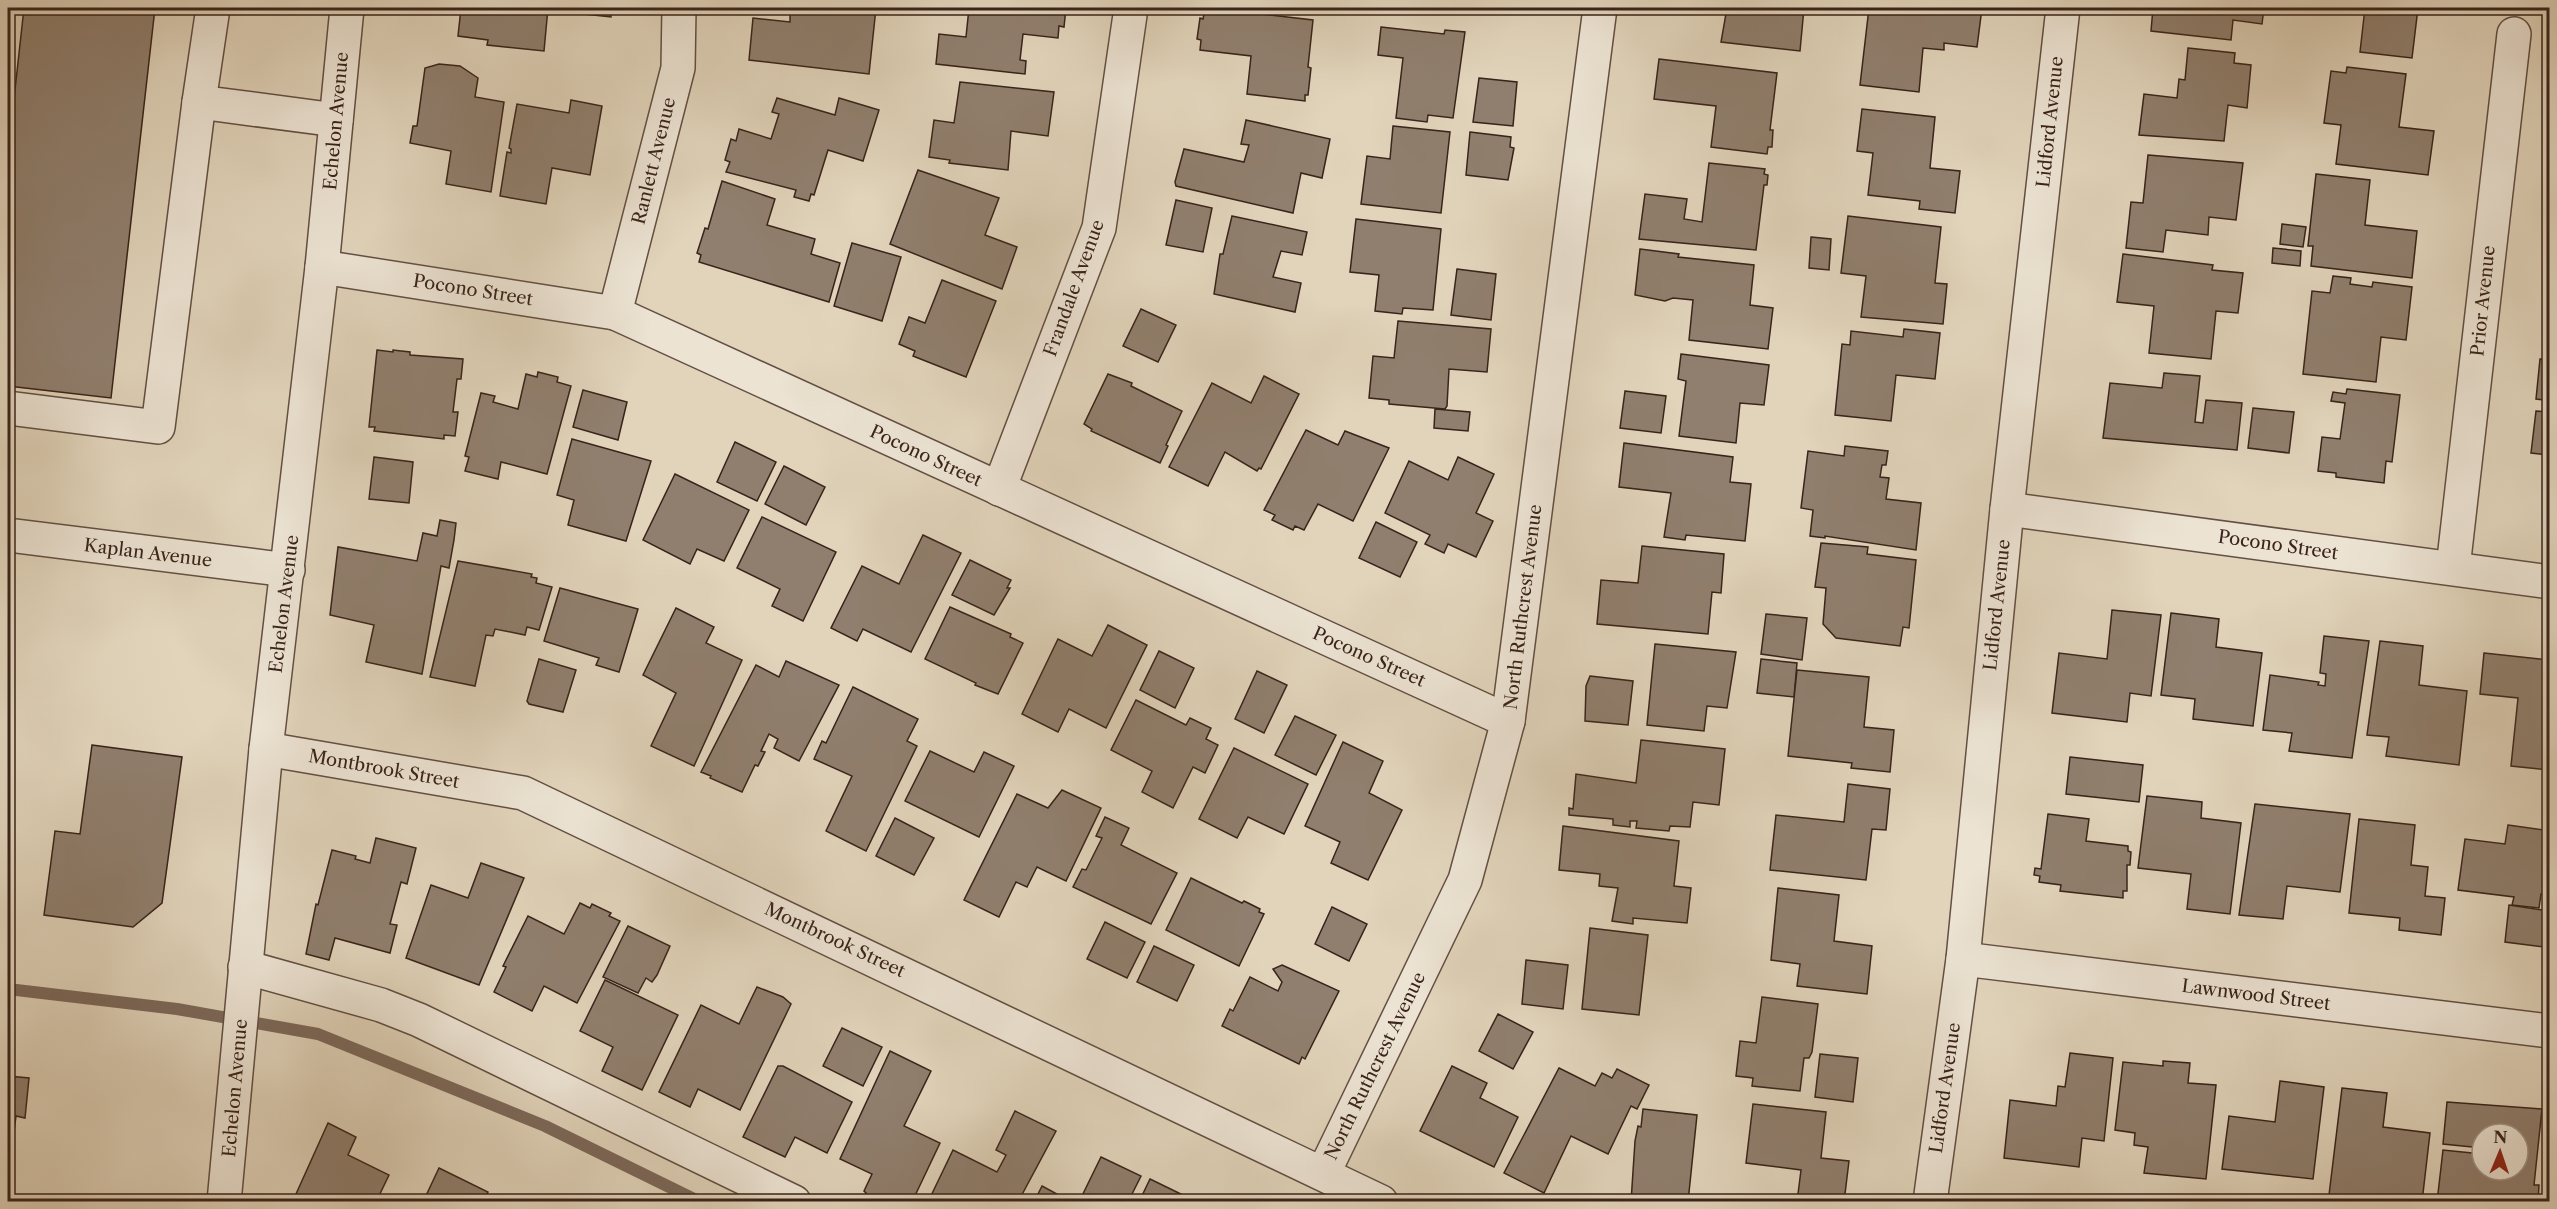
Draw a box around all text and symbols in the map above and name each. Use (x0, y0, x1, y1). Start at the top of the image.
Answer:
street label: Echelon Avenue (319, 51, 353, 191)
street label: Lidford Avenue (2032, 55, 2068, 189)
street label: Ranlett Avenue (628, 95, 680, 227)
street label: Frandale Avenue (1039, 217, 1109, 359)
street label: Prior Avenue (2466, 245, 2500, 357)
street label: Pocono Street (411, 270, 535, 310)
street label: Pocono Street (866, 420, 986, 492)
street label: North Ruthcrest Avenue (1500, 503, 1546, 711)
street label: Pocono Street (2217, 526, 2340, 564)
street label: Kaplan Avenue (83, 534, 213, 572)
street label: Echelon Avenue (265, 534, 303, 674)
street label: Lidford Avenue (1979, 538, 2015, 672)
street label: Pocono Street (1309, 622, 1429, 692)
street label: Montbrook Street (307, 745, 462, 793)
street label: Montbrook Street (761, 898, 909, 982)
street label: North Ruthcrest Avenue (1320, 968, 1430, 1164)
street label: Lawnwood Street (2180, 975, 2332, 1015)
street label: Echelon Avenue (218, 1018, 252, 1158)
street label: Lidford Avenue (1925, 1021, 1965, 1155)
north arrow (2470, 1122, 2530, 1182)
text: N (2493, 1127, 2508, 1147)

